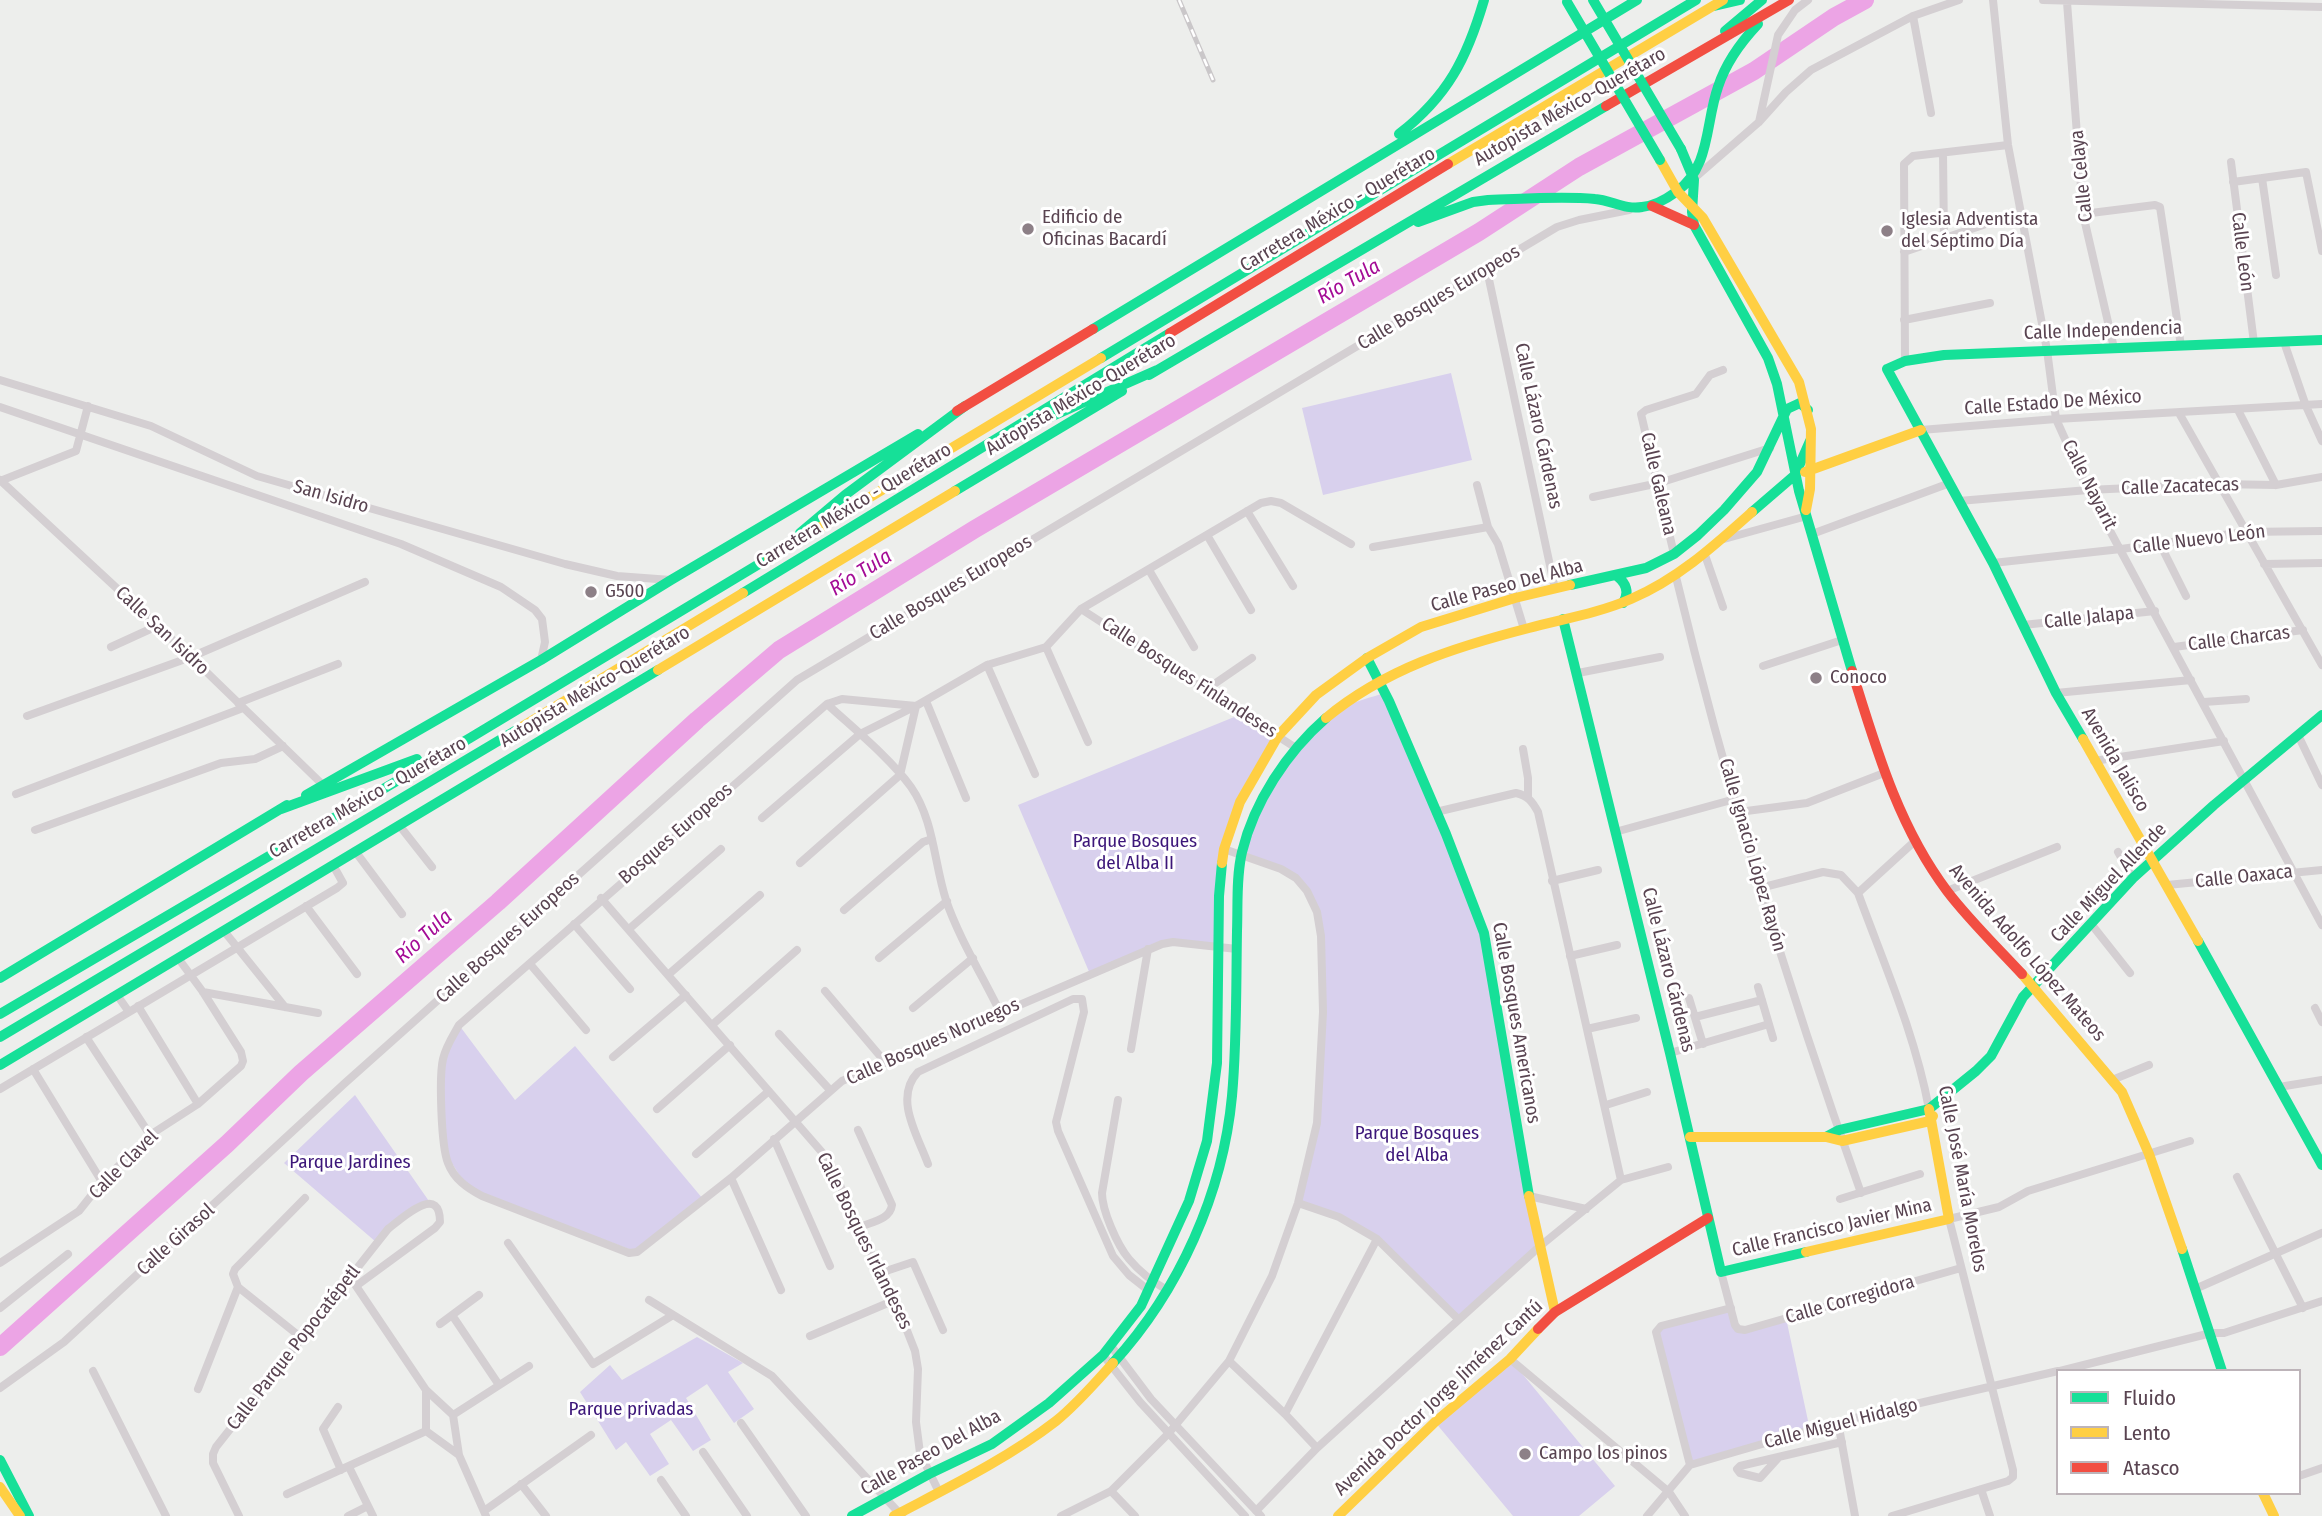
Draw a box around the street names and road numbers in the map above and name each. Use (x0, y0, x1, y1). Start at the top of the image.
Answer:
street label: Autopista México-Querétaro (1470, 43, 1670, 171)
street label: Calle Celaya (2066, 129, 2098, 223)
street label: Carretera México - Querétaro (1236, 143, 1440, 277)
street label: Calle León (2226, 211, 2258, 293)
street label: Calle Bosques Europeos (1354, 241, 1524, 355)
street label: Calle Independencia (2024, 317, 2182, 345)
street label: Autopista México-Querétaro (982, 329, 1180, 461)
street label: Calle Lázaro Cárdenas (1509, 341, 1567, 511)
street label: Calle Estado De México (1964, 385, 2142, 421)
street label: Calle Galeana (1635, 430, 1681, 538)
street label: Calle Nayarit (2057, 436, 2121, 534)
street label: Carretera México - Querétaro (752, 439, 956, 573)
street label: Calle Zacatecas (2121, 474, 2239, 500)
street label: San Isidro (291, 475, 371, 519)
street label: Calle Nuevo León (2131, 521, 2267, 559)
street label: Calle Bosques Europeos (866, 531, 1036, 645)
street label: Calle Paseo Del Alba (1428, 555, 1586, 617)
street label: Calle San Isidro (110, 582, 214, 680)
street label: Calle Jalapa (2043, 602, 2135, 634)
street label: Calle Bosques Finlandeses (1097, 613, 1281, 743)
street label: Autopista México-Querétaro (496, 621, 694, 753)
street label: Calle Charcas (2187, 621, 2291, 657)
street label: Avenida Jalisco (2076, 704, 2154, 816)
street label: Carretera México - Querétaro (265, 732, 471, 864)
street label: Calle Ignacio López Rayón (1713, 756, 1791, 954)
street label: Bosques Europeos (615, 779, 737, 889)
street label: Calle Miguel Allende (2046, 819, 2172, 947)
street label: Avenida Adolfo López Mateos (1944, 860, 2110, 1046)
street label: Calle Oaxaca (2194, 861, 2294, 893)
street label: Calle Bosques Europeos (432, 868, 584, 1008)
street label: Calle Lázaro Cárdenas (1637, 885, 1699, 1055)
street label: Calle Bosques Americanos (1487, 921, 1545, 1125)
street label: Calle Bosques Noruegos (843, 994, 1023, 1090)
street label: Calle José María Morelos (1933, 1084, 1991, 1274)
street label: Calle Clavel (85, 1126, 163, 1204)
street label: Calle Bosques Irlandeses (811, 1149, 917, 1333)
street label: Calle Francisco Javier Mina (1730, 1194, 1934, 1262)
street label: Calle Girasol (133, 1199, 219, 1281)
street label: Calle Parque Popocatépetl (222, 1261, 366, 1435)
street label: Calle Corregidora (1783, 1271, 1917, 1329)
street label: Avenida Doctor Jorge Jiménez Cantú (1330, 1295, 1548, 1501)
street label: Calle Miguel Hidalgo (1762, 1394, 1920, 1454)
street label: Calle Paseo Del Alba (857, 1405, 1005, 1501)

